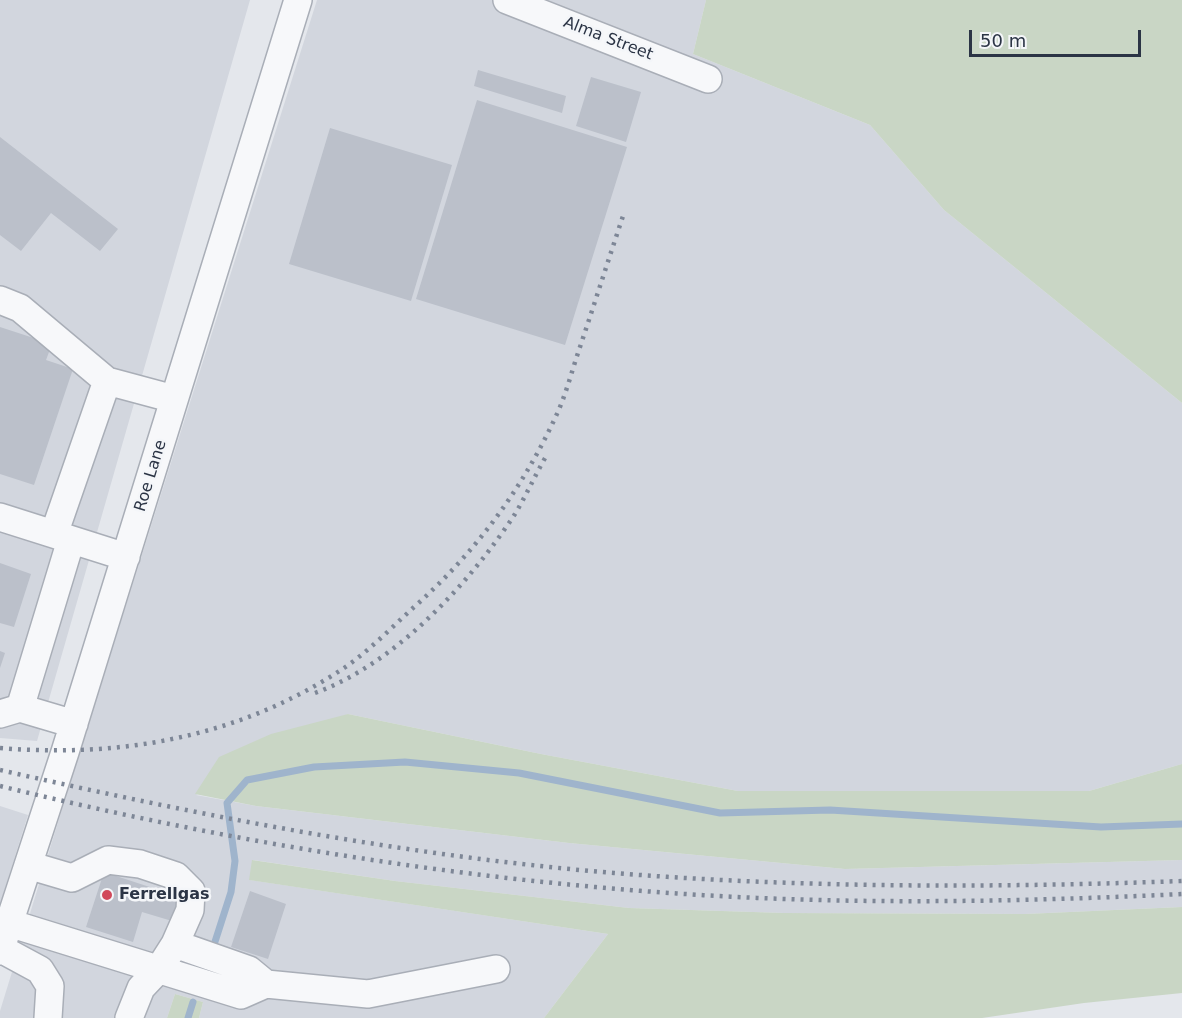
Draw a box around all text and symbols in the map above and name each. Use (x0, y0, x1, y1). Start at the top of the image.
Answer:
street label: Alma Street (560, 13, 656, 65)
scale bar (972, 18, 1144, 56)
text: 50 m (980, 30, 1026, 51)
street label: Roe Lane (131, 438, 171, 514)
place label: Ferrellgas (119, 885, 210, 905)
marker: Ferrellgas (100, 888, 114, 902)

